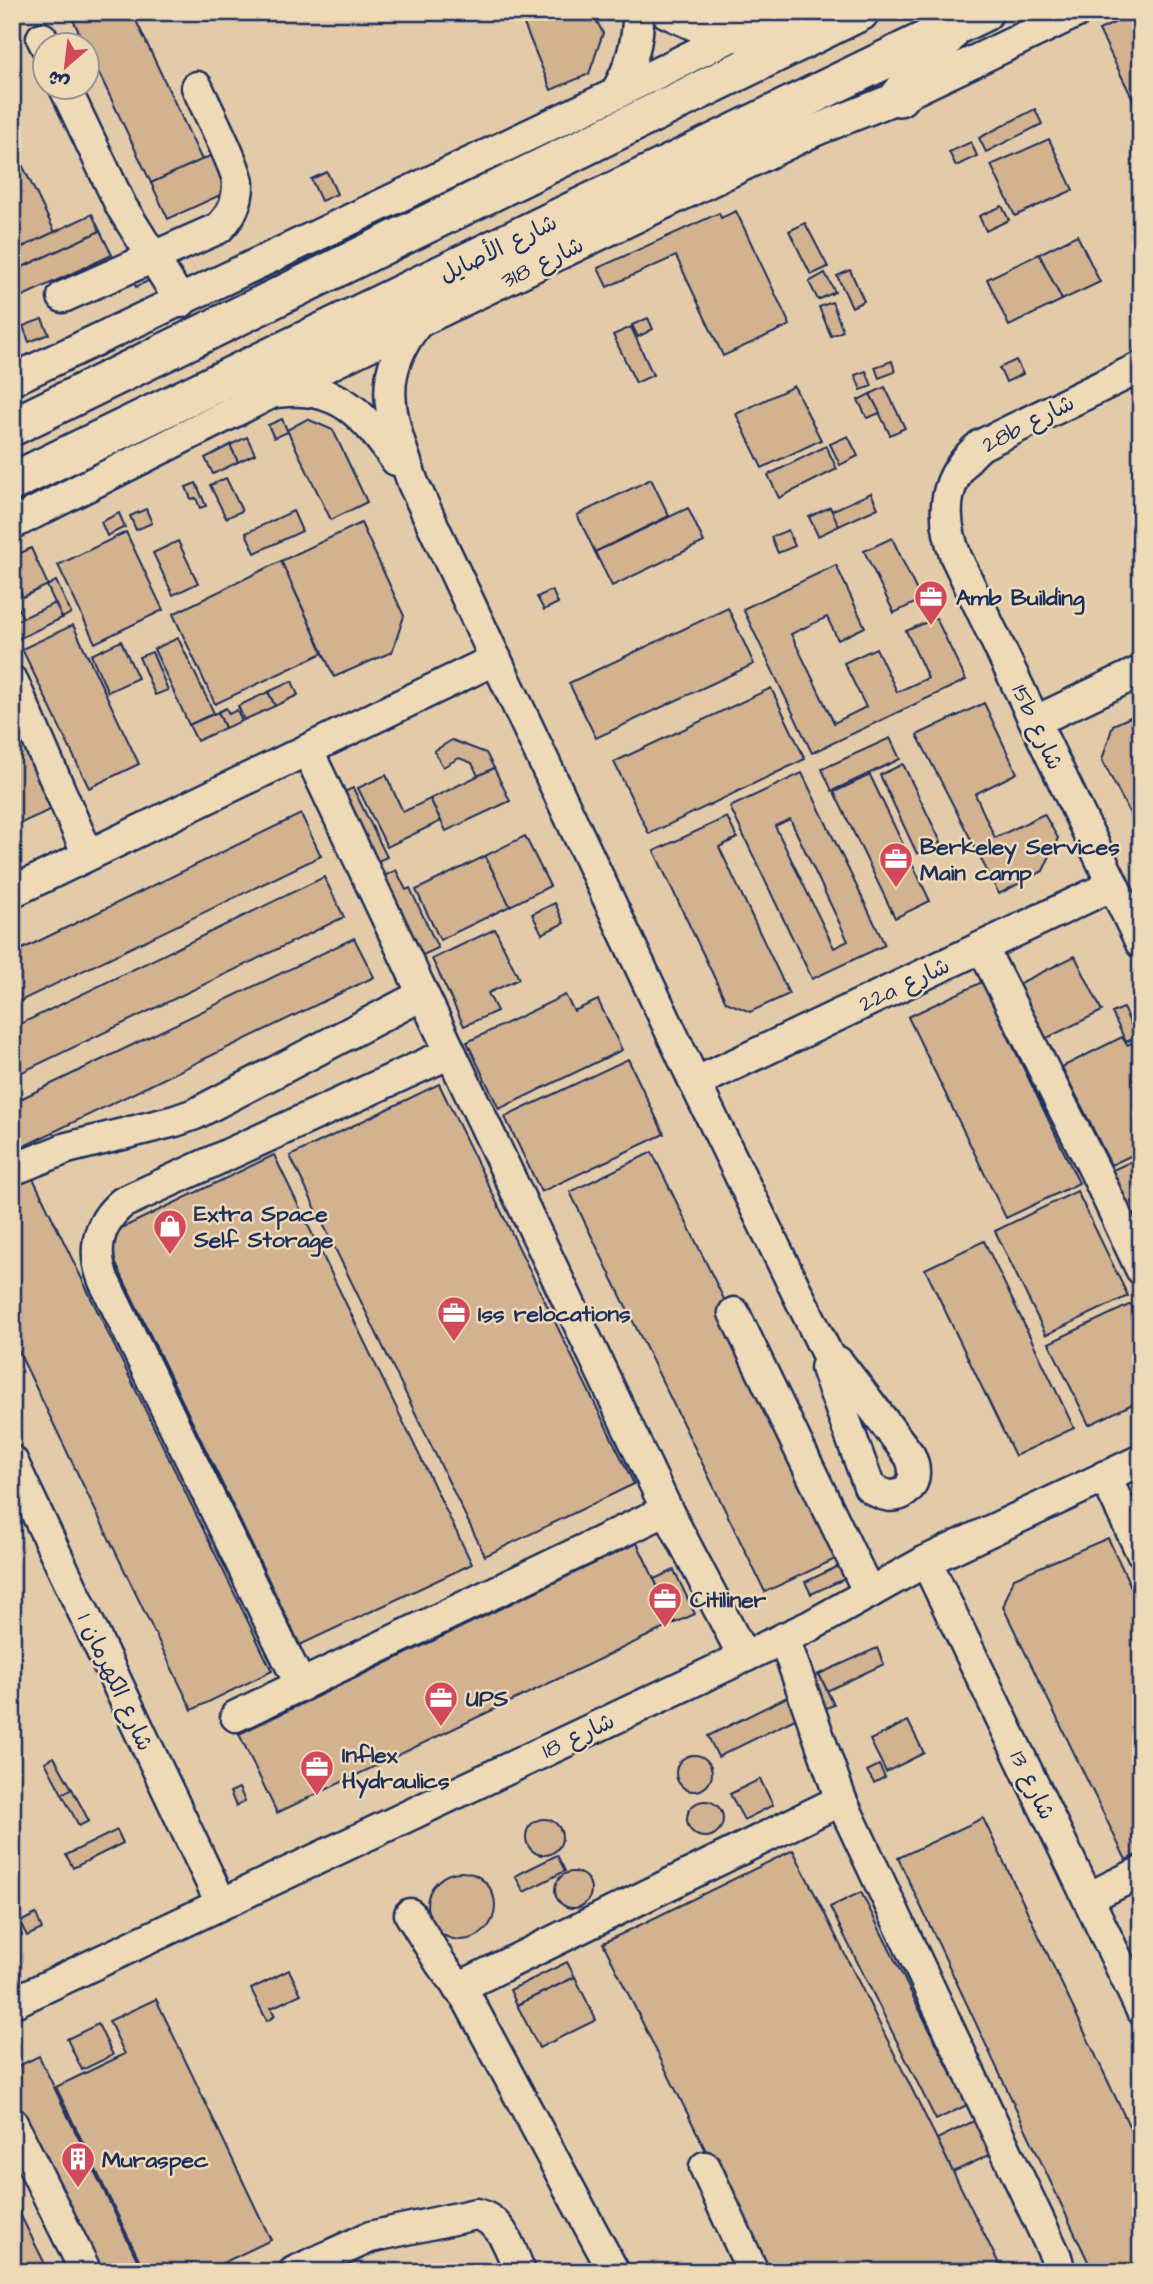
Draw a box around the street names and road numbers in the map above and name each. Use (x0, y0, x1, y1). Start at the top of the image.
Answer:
street label: شارع الأصايل (434, 206, 563, 291)
street label: شارع 318 (496, 229, 589, 297)
street label: 28b شارع (977, 387, 1080, 461)
street label: 15b شارع (1003, 679, 1071, 775)
street label: 22a شارع (854, 950, 955, 1020)
street label: شارع الكهرمان 1 (69, 1608, 161, 1756)
street label: شارع 18 (537, 1705, 620, 1767)
street label: شارع 13 (1002, 1745, 1063, 1826)

